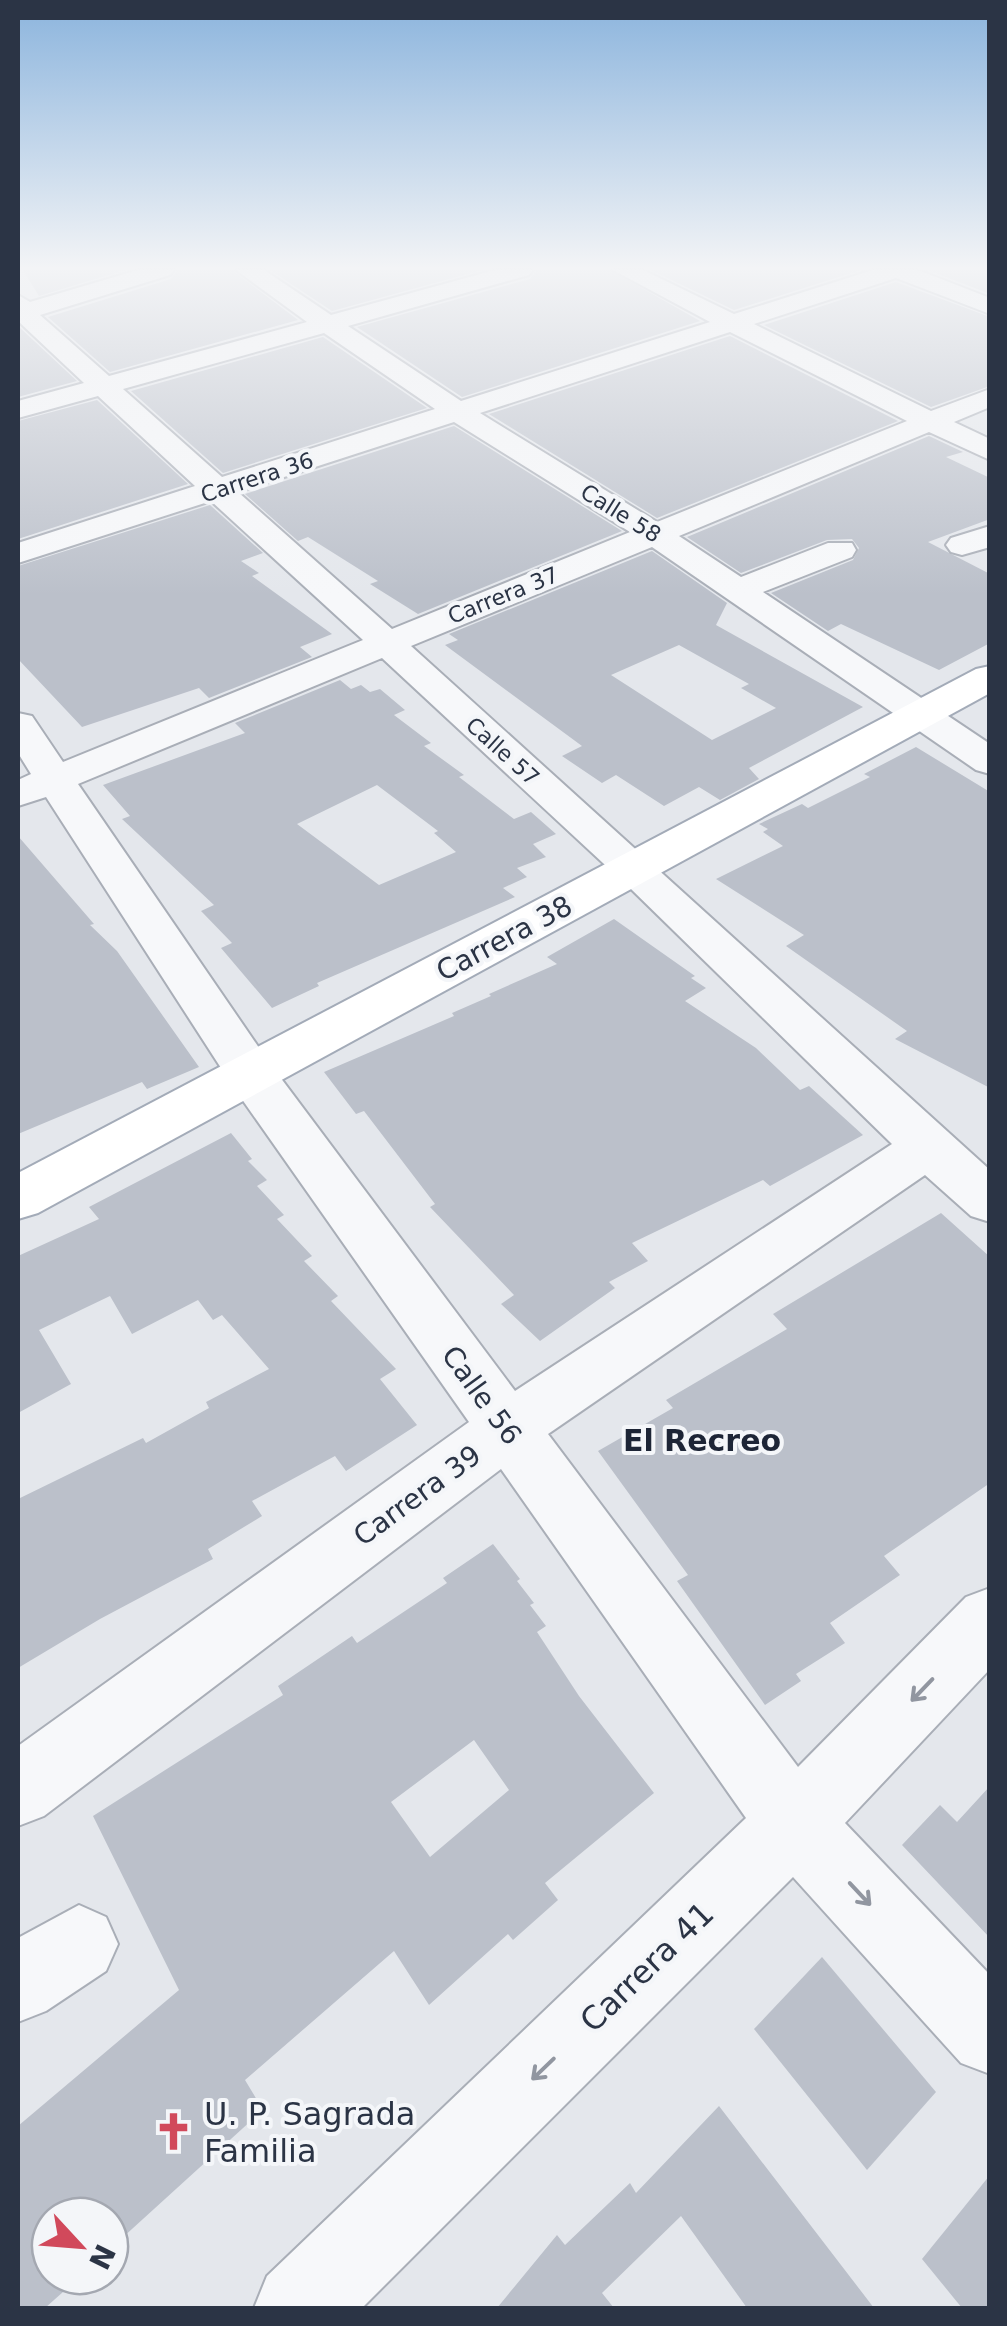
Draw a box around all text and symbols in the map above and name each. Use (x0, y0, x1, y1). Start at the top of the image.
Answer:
street label: Carrera 36 (198, 447, 317, 507)
street label: Calle 58 (576, 479, 665, 548)
street label: Carrera 37 (444, 562, 562, 629)
street label: Calle 57 (461, 712, 544, 791)
street label: Carrera 38 (431, 889, 578, 988)
street label: Calle 56 (435, 1339, 528, 1451)
district label: El Recreo (623, 1423, 781, 1458)
street label: Carrera 39 (347, 1438, 487, 1553)
one-way arrow (910, 1678, 934, 1702)
one-way arrow (848, 1881, 871, 1906)
street label: Carrera 41 (573, 1894, 721, 2040)
one-way arrow (532, 2056, 556, 2080)
place label: U. P. Sagrada Familia (204, 2095, 415, 2170)
church icon: U. P. Sagrada Familia (153, 2111, 195, 2153)
north arrow (30, 2196, 130, 2296)
text: N (82, 2239, 122, 2275)

